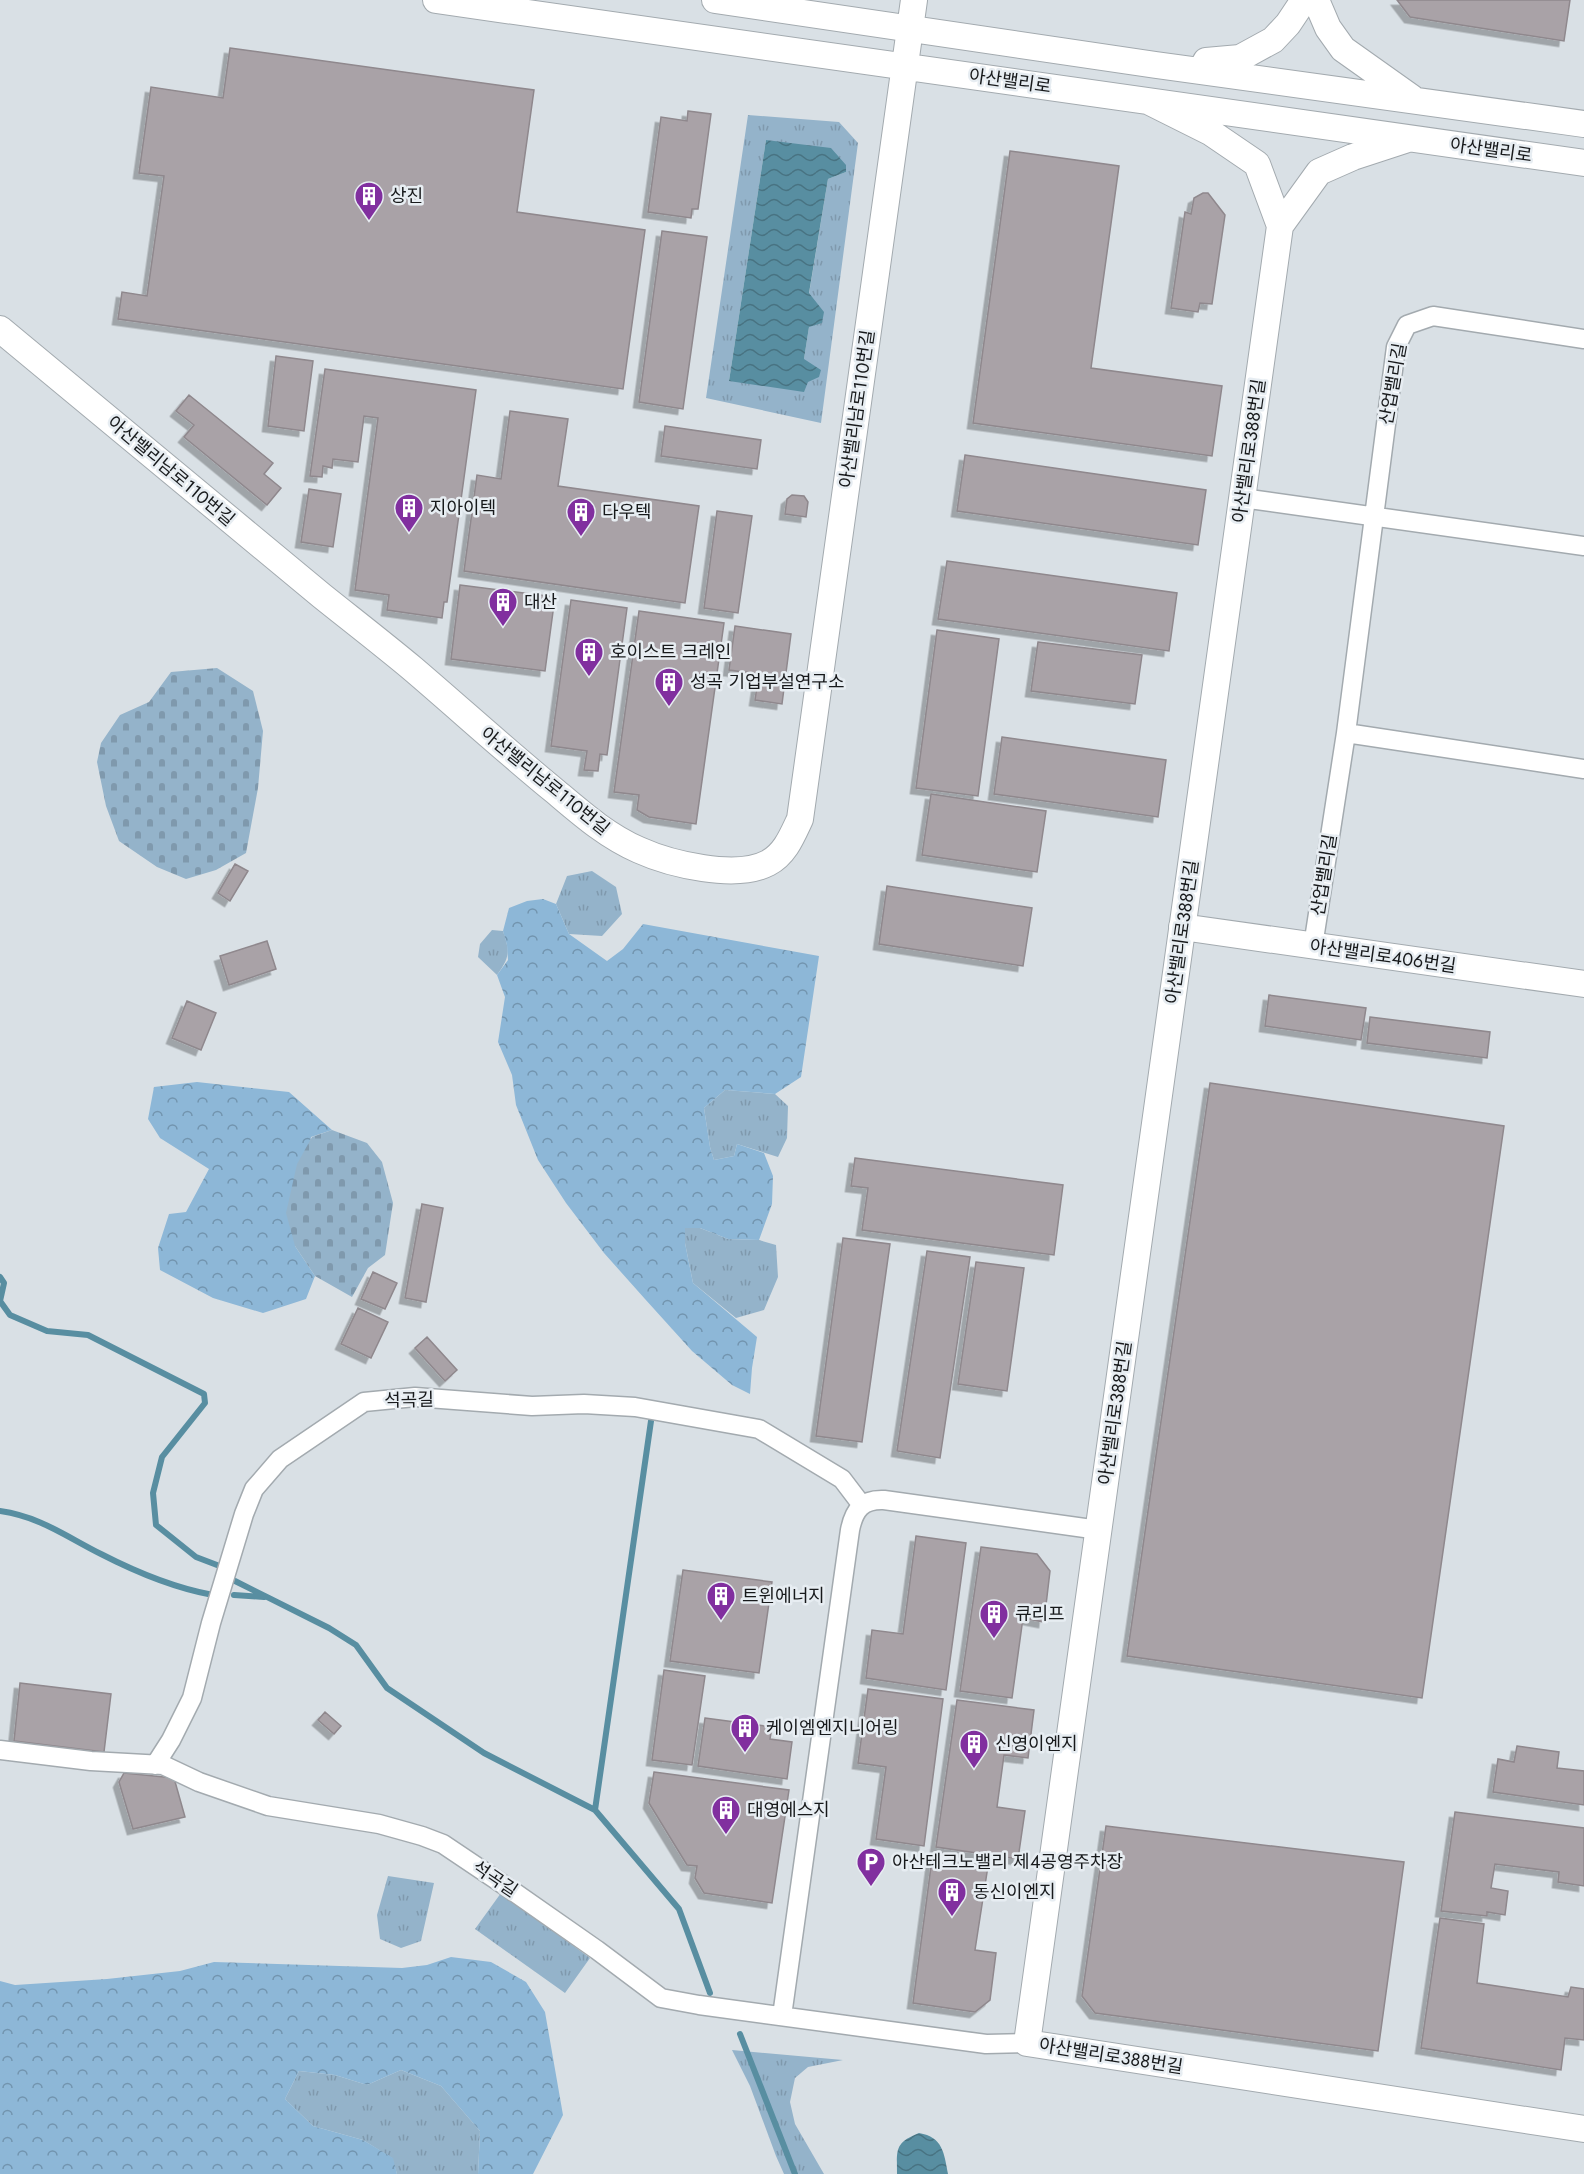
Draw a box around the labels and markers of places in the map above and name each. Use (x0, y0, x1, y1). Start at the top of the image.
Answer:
building icon: 상진 (353, 180, 385, 222)
place label: 상진 (390, 183, 423, 209)
building icon: 지아이텍 (393, 492, 425, 534)
place label: 지아이텍 (430, 495, 496, 521)
building icon: 다우텍 (565, 496, 597, 538)
place label: 다우텍 (602, 499, 652, 525)
building icon: 대산 (487, 586, 519, 628)
place label: 대산 (524, 589, 557, 615)
building icon: 호이스트 크레인 (573, 636, 605, 678)
place label: 호이스트 크레인 (610, 639, 731, 665)
building icon: 성곡 기업부설연구소 (653, 666, 685, 708)
place label: 성곡 기업부설연구소 (690, 669, 844, 695)
building icon: 트윈에너지 (705, 1580, 737, 1622)
place label: 트윈에너지 (742, 1583, 825, 1609)
building icon: 큐리프 (978, 1598, 1010, 1640)
place label: 큐리프 (1015, 1601, 1065, 1627)
building icon: 케이엠엔지니어링 (729, 1712, 761, 1754)
place label: 케이엠엔지니어링 (766, 1715, 898, 1741)
building icon: 신영이엔지 (958, 1728, 990, 1770)
place label: 신영이엔지 (995, 1731, 1078, 1757)
building icon: 대영에스지 (710, 1794, 742, 1836)
place label: 대영에스지 (747, 1797, 830, 1823)
parking icon: 아산테크노밸리 제4공영주차장 (855, 1846, 887, 1888)
place label: 아산테크노밸리 제4공영주차장 (892, 1849, 1123, 1875)
building icon: 동신이엔지 (936, 1876, 968, 1918)
place label: 동신이엔지 (973, 1879, 1056, 1905)

